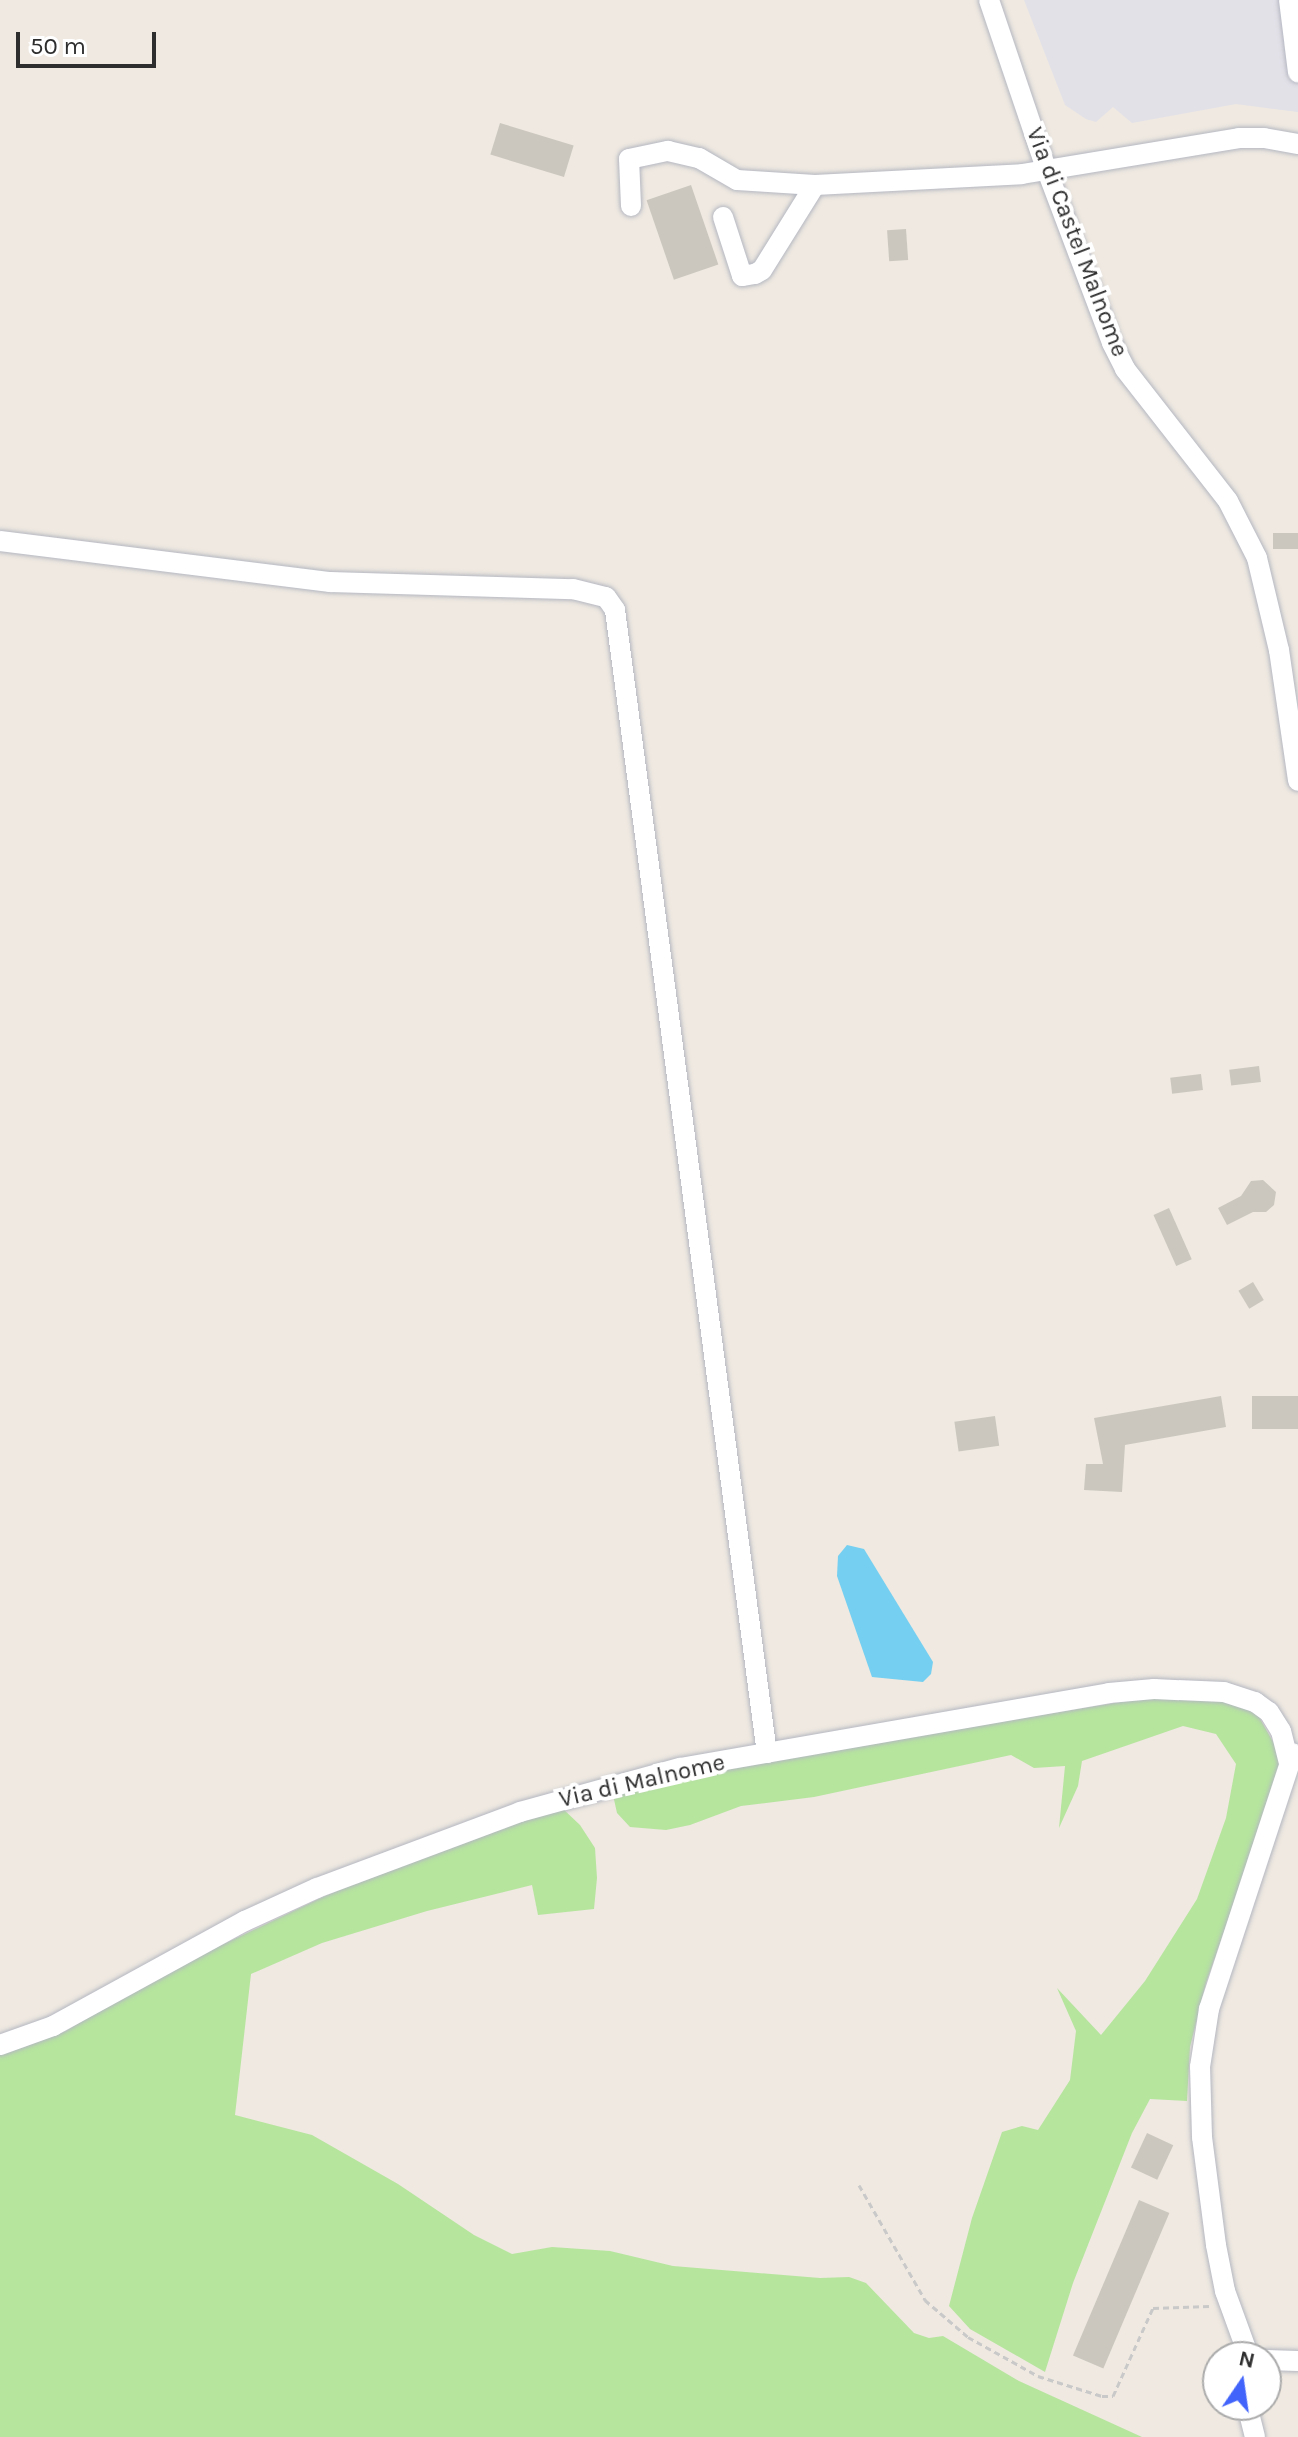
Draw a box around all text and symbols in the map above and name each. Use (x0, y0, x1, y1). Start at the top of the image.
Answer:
scale bar (20, 16, 160, 66)
text: 50 m (30, 32, 86, 60)
street label: Via di Castel Malnome (1020, 123, 1134, 361)
street label: Via di Malnome (556, 1748, 728, 1814)
north arrow (1202, 2341, 1282, 2421)
text: N (1236, 2345, 1258, 2374)

